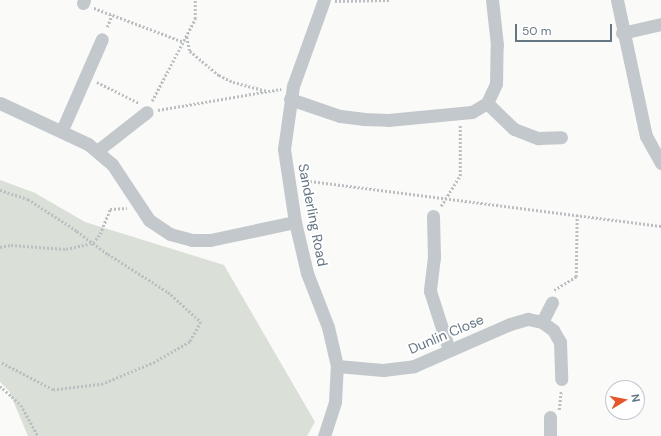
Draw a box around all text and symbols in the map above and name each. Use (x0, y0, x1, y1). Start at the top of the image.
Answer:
scale bar (517, 16, 614, 42)
text: 50 m (522, 23, 551, 39)
street label: Sanderling Road (295, 162, 331, 268)
street label: Dunlin Close (406, 311, 486, 357)
north arrow (605, 380, 645, 420)
text: N (628, 393, 643, 403)

